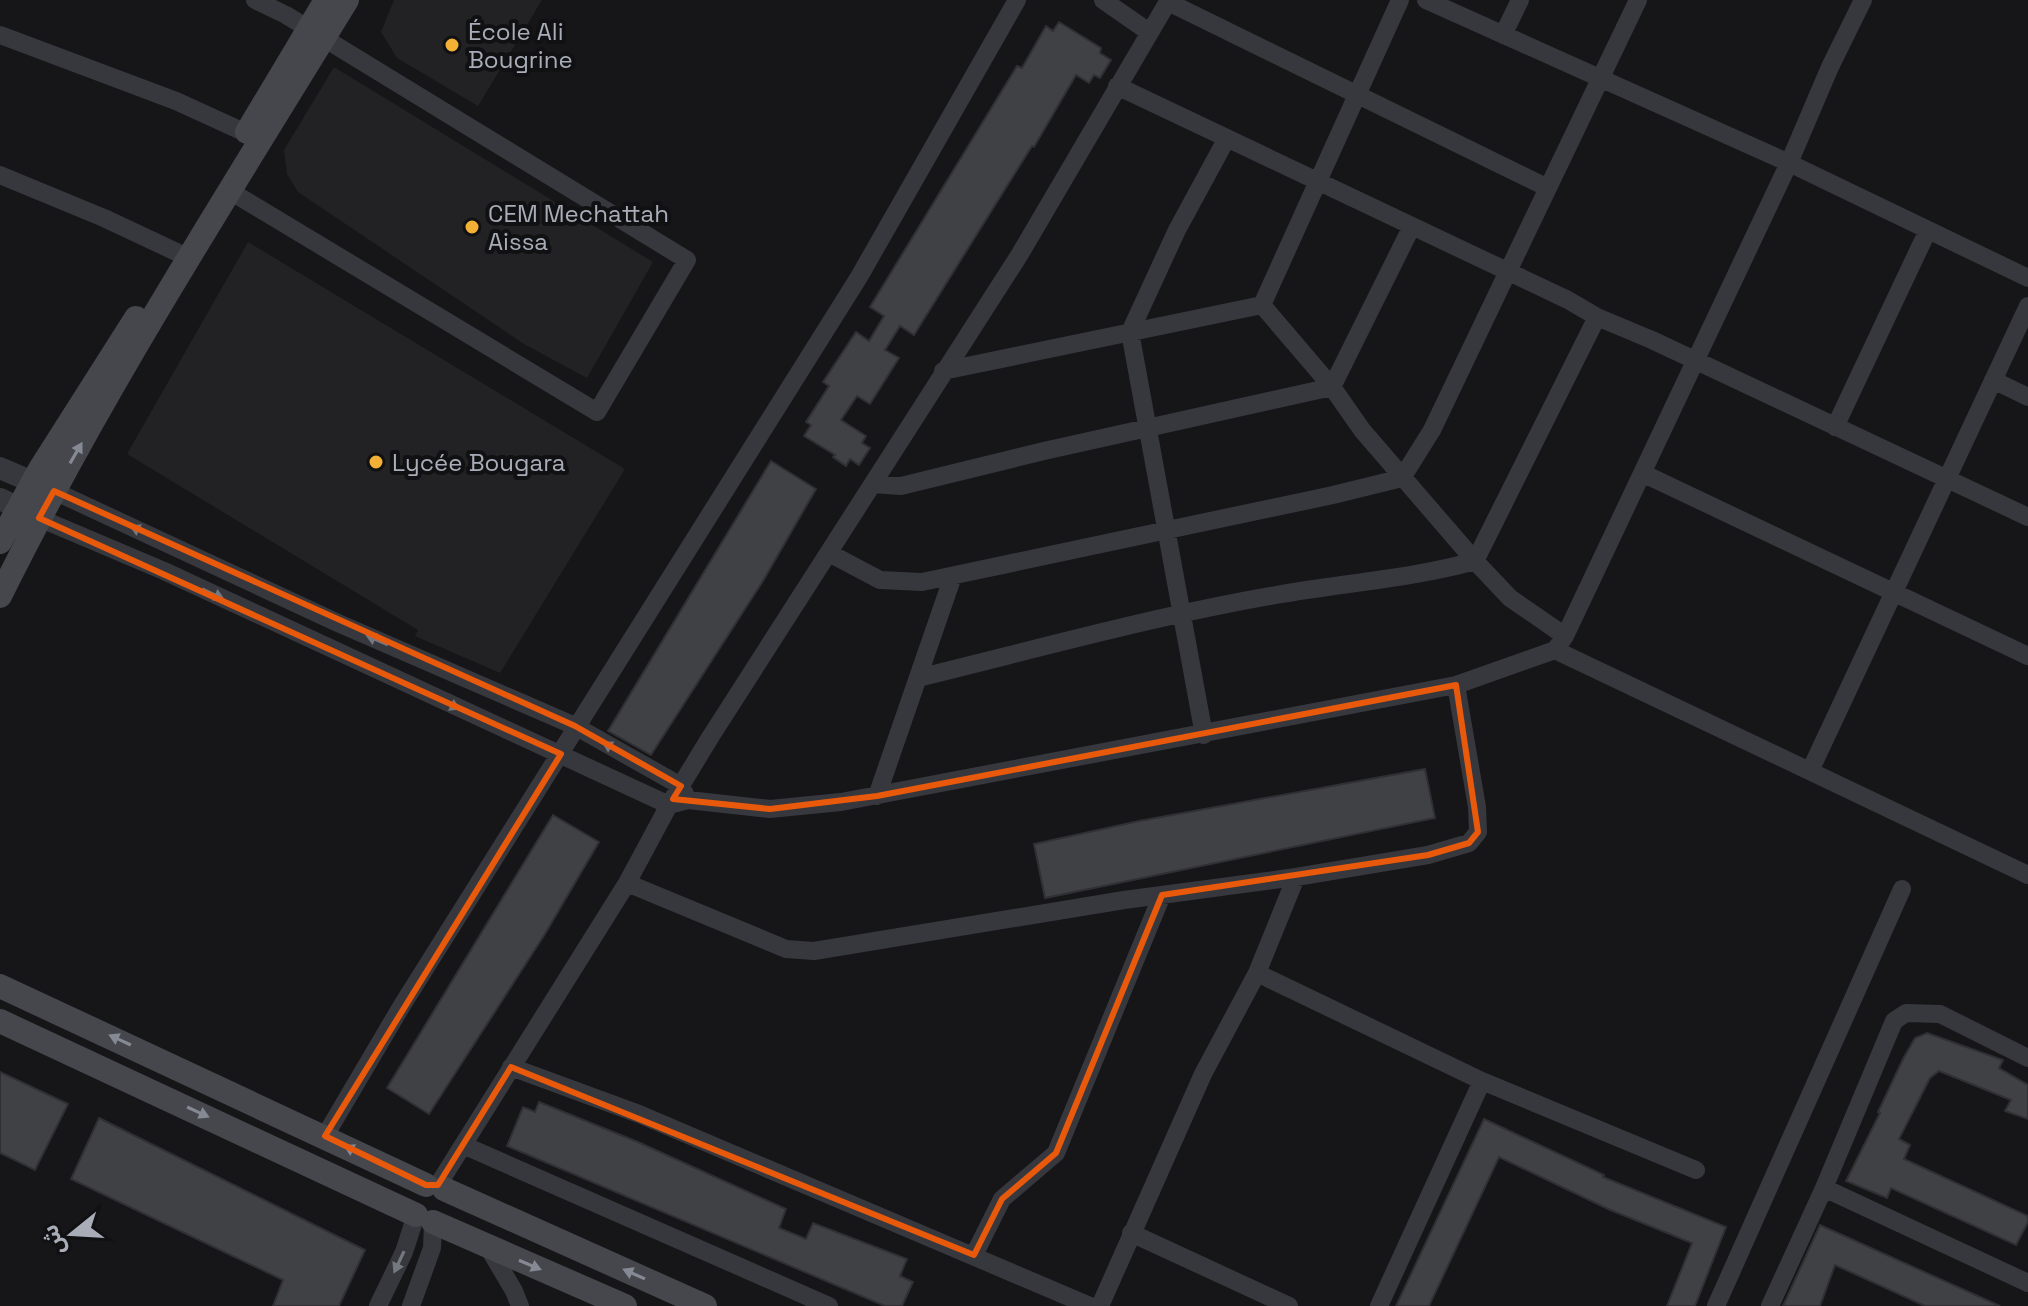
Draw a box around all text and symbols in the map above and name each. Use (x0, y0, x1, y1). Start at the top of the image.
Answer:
place label: École Ali Bougrine (468, 16, 573, 75)
marker: École Ali Bougrine (443, 36, 461, 54)
place label: CEM Mechattah Aissa (488, 198, 669, 257)
marker: CEM Mechattah Aissa (463, 218, 481, 236)
one-way arrow (69, 441, 83, 464)
place label: Lycée Bougara (392, 447, 566, 478)
marker: Lycée Bougara (367, 453, 385, 471)
one-way arrow (129, 524, 153, 537)
one-way arrow (202, 587, 225, 601)
one-way arrow (365, 634, 389, 647)
one-way arrow (437, 697, 460, 711)
one-way arrow (602, 741, 624, 755)
one-way arrow (108, 1033, 132, 1047)
one-way arrow (186, 1105, 210, 1119)
one-way arrow (344, 1144, 367, 1158)
north arrow (32, 1194, 112, 1274)
text: ش (35, 1222, 71, 1259)
one-way arrow (392, 1250, 406, 1273)
one-way arrow (518, 1258, 542, 1271)
one-way arrow (622, 1267, 646, 1281)

